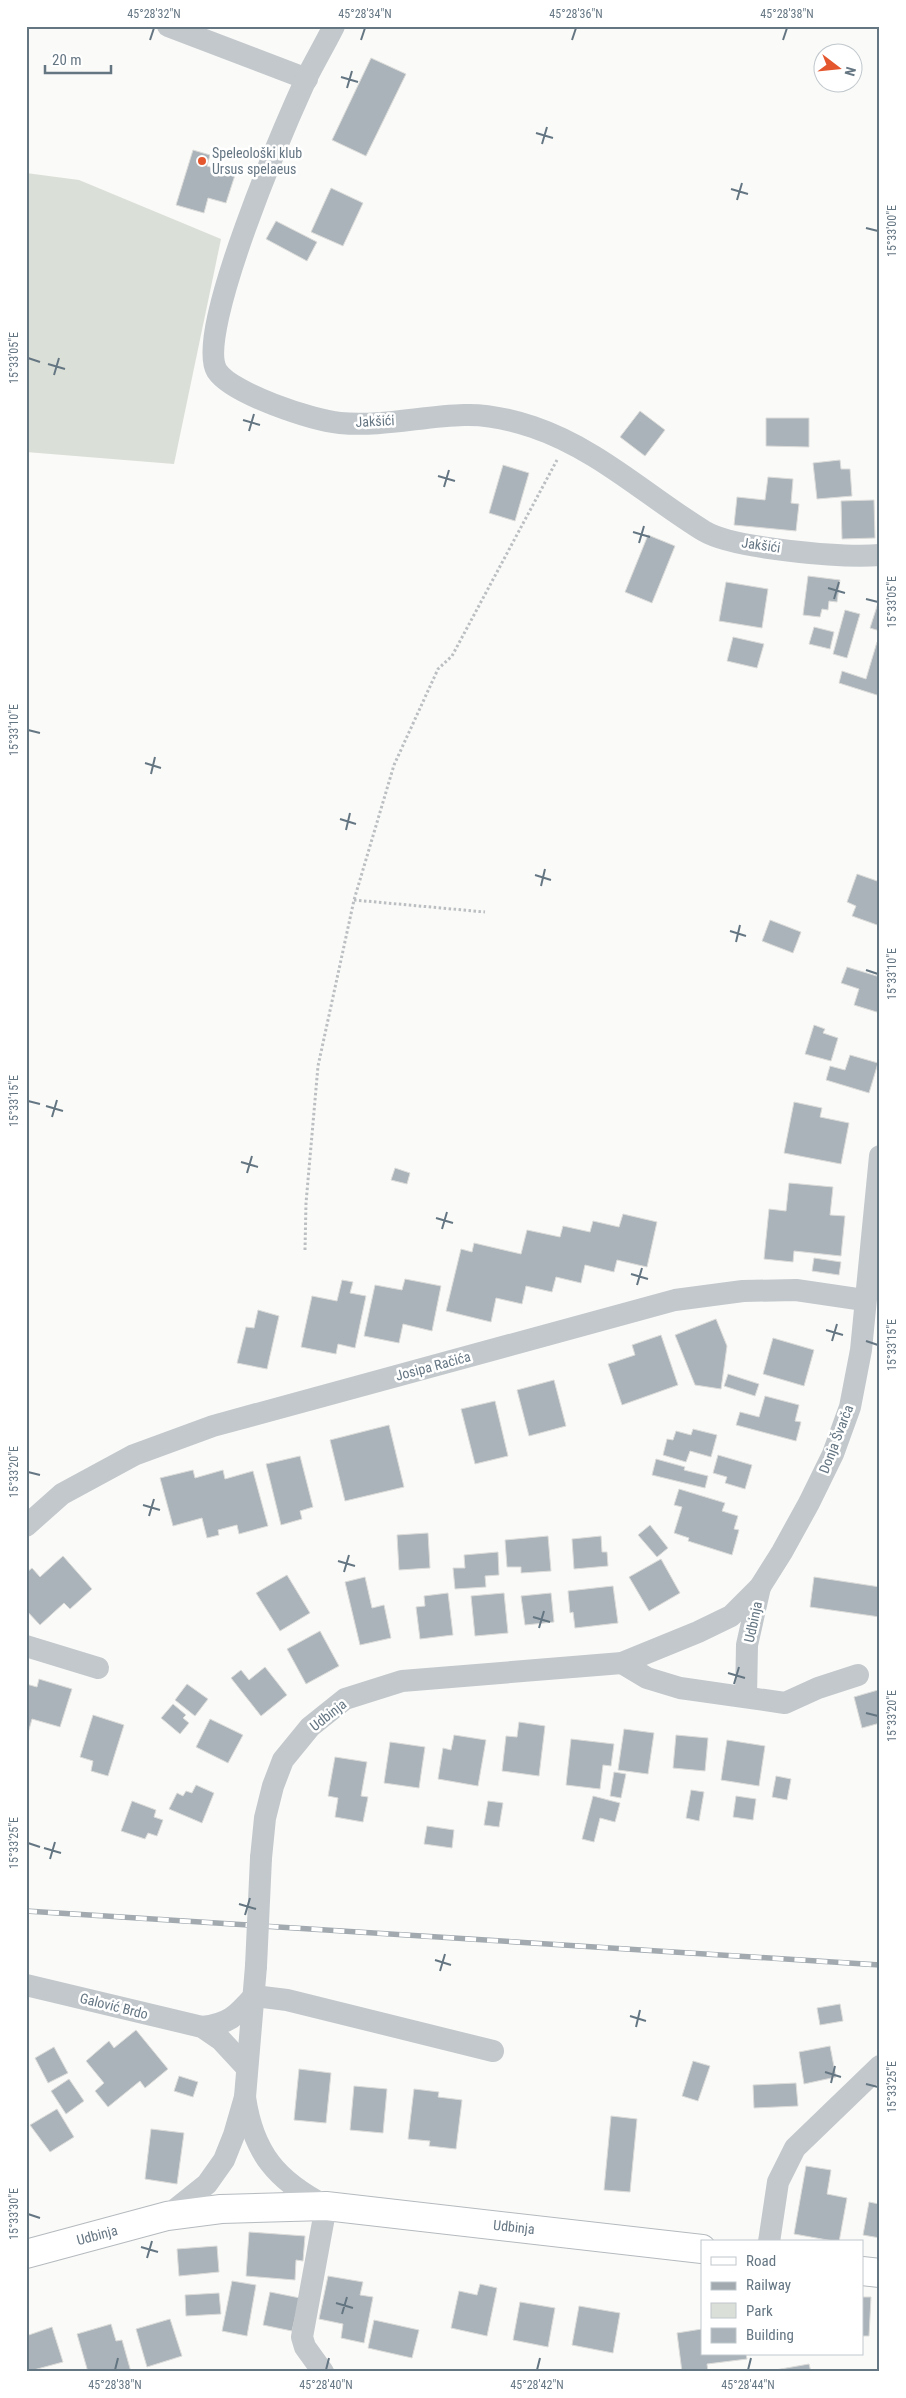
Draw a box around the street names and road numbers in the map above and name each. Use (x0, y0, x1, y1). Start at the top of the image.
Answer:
street label: Jakšići (355, 412, 395, 430)
street label: Jakšići (741, 534, 781, 556)
street label: Josipa Račića (394, 1348, 472, 1384)
street label: Donja Švarča (815, 1402, 856, 1475)
street label: Udbinja (741, 1600, 765, 1644)
street label: Udbinja (307, 1696, 349, 1734)
street label: Galović Brdo (78, 1990, 150, 2022)
street label: Udbinja (492, 2217, 536, 2237)
street label: Udbinja (75, 2222, 119, 2248)

